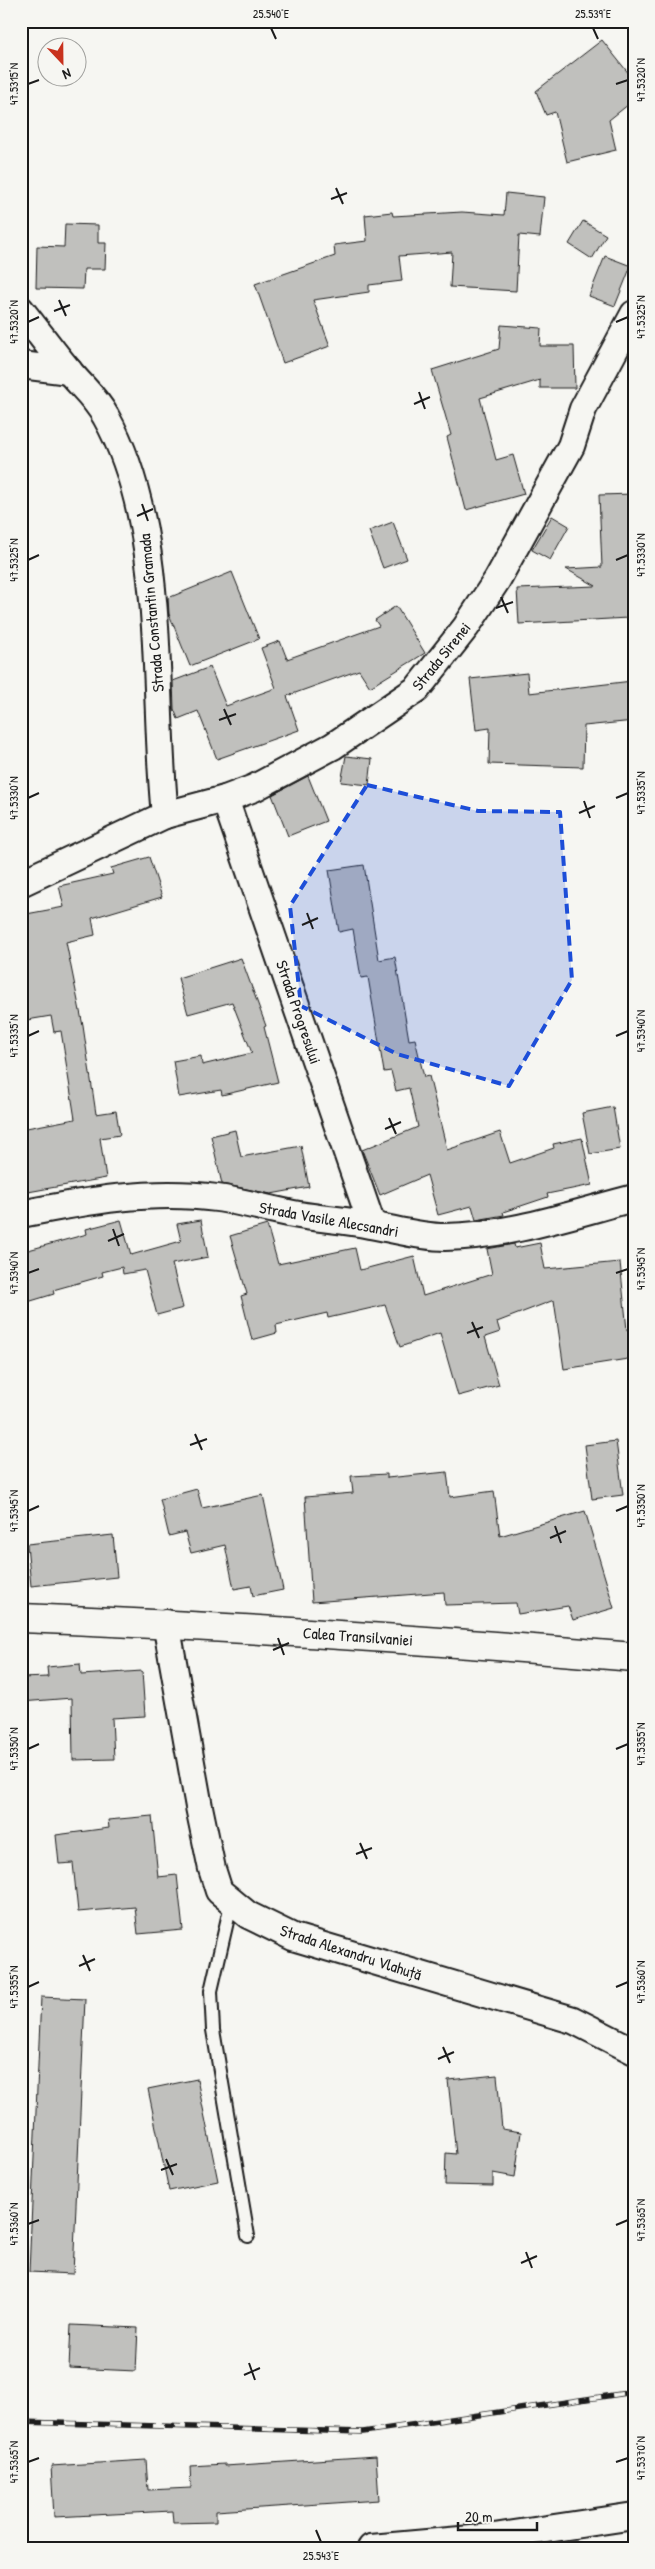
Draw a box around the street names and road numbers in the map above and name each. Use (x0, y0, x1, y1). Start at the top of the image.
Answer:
street label: Strada Constantin Gramada (133, 533, 169, 693)
street label: Strada Sirenei (407, 617, 475, 695)
street label: Strada Progresului (271, 957, 327, 1067)
street label: Strada Vasile Alecsandri (258, 1196, 400, 1242)
street label: Calea Transilvaniei (302, 1621, 414, 1651)
street label: Strada Alexandru Vlahuță (277, 1919, 425, 1985)

